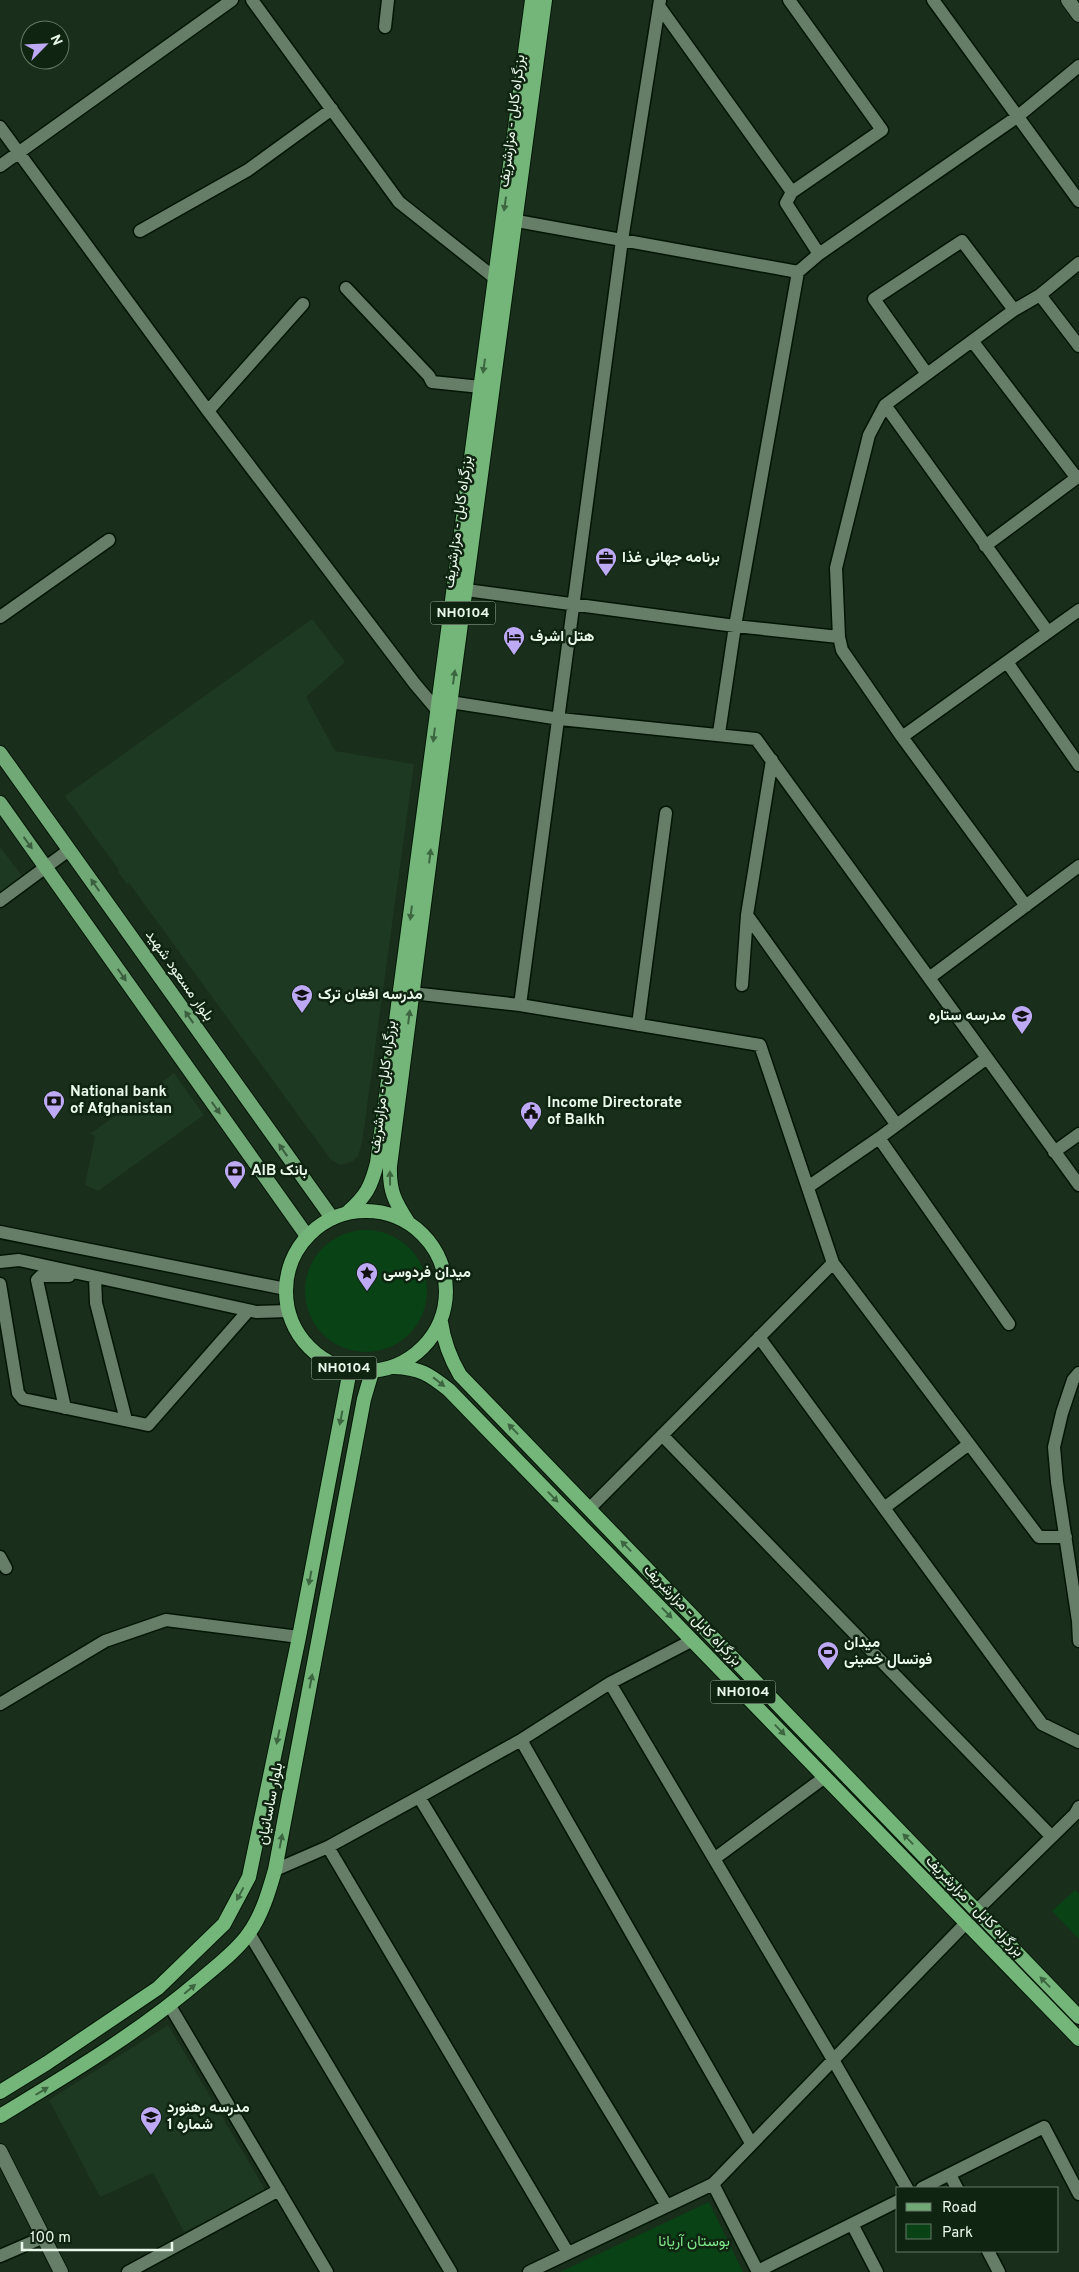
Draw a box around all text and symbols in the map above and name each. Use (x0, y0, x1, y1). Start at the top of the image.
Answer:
north arrow (20, 20, 70, 70)
text: N (46, 32, 65, 48)
street label: بزرگراه کابل - مزارشریف (495, 53, 531, 189)
one-way arrow (501, 197, 509, 213)
one-way arrow (480, 358, 488, 374)
street label: بزرگراه کابل - مزارشریف (440, 454, 478, 590)
office icon: برنامه جهانی غذا (594, 546, 618, 577)
place label: برنامه جهانی غذا (622, 549, 720, 568)
road number: NH0104 (430, 602, 496, 624)
hotel icon: هتل اشرف (502, 625, 526, 656)
place label: هتل اشرف (530, 628, 594, 647)
one-way arrow (450, 669, 458, 685)
one-way arrow (430, 727, 438, 743)
one-way arrow (23, 836, 34, 849)
one-way arrow (426, 847, 434, 863)
one-way arrow (89, 879, 100, 892)
one-way arrow (407, 906, 415, 922)
street label: بلوار مسعود شهید (140, 927, 218, 1025)
one-way arrow (117, 969, 127, 982)
school or university icon: مدرسه افغان ترک (290, 983, 314, 1014)
place label: مدرسه افغان ترک (318, 986, 423, 1005)
school or university icon: مدرسه ستاره (1010, 1004, 1034, 1035)
place label: مدرسه ستاره (928, 1007, 1006, 1026)
one-way arrow (405, 1009, 413, 1025)
one-way arrow (184, 1011, 194, 1024)
street label: بزرگراه کابل - مزارشریف (366, 1019, 402, 1155)
place label: National bank of Afghanistan (70, 1083, 172, 1119)
bank icon: National bank of Afghanistan (42, 1089, 66, 1120)
place label: Income Directorate of Balkh (547, 1094, 682, 1130)
public building icon: Income Directorate of Balkh (519, 1100, 543, 1131)
one-way arrow (211, 1101, 221, 1115)
one-way arrow (278, 1143, 288, 1157)
bank icon: AIB بانک (223, 1159, 247, 1190)
place label: AIB بانک (251, 1162, 308, 1181)
one-way arrow (386, 1170, 394, 1186)
place icon: میدان فردوسی (355, 1261, 379, 1292)
place label: میدان فردوسی (383, 1264, 471, 1283)
road number: NH0104 (312, 1356, 376, 1380)
one-way arrow (432, 1376, 445, 1387)
one-way arrow (336, 1410, 344, 1426)
one-way arrow (507, 1423, 519, 1435)
one-way arrow (547, 1490, 559, 1502)
one-way arrow (620, 1540, 632, 1552)
street label: بزرگراه کابل - مزارشریف (639, 1561, 745, 1671)
one-way arrow (306, 1570, 314, 1585)
one-way arrow (661, 1607, 673, 1619)
place label: میدان فوتسال خمینی (844, 1634, 932, 1670)
sports icon: میدان فوتسال خمینی (816, 1640, 840, 1671)
one-way arrow (307, 1674, 315, 1689)
road number: NH0104 (710, 1680, 776, 1704)
one-way arrow (774, 1724, 786, 1736)
one-way arrow (274, 1729, 282, 1744)
street label: بلوار ساسانیان (254, 1761, 288, 1847)
one-way arrow (277, 1833, 285, 1848)
one-way arrow (903, 1834, 915, 1846)
street label: بزرگراه کابل - مزارشریف (921, 1852, 1027, 1962)
one-way arrow (236, 1887, 244, 1901)
one-way arrow (1039, 1976, 1051, 1988)
one-way arrow (183, 1983, 195, 1995)
one-way arrow (35, 2087, 48, 2096)
place label: مدرسه رهنورد شماره 1 (167, 2099, 250, 2135)
school or university icon: مدرسه رهنورد شماره 1 (139, 2105, 163, 2136)
legend (896, 2187, 1059, 2252)
text: Road (942, 2199, 977, 2218)
scale bar (22, 2220, 172, 2252)
text: Park (942, 2224, 973, 2243)
text: 100 m (30, 2229, 71, 2248)
park label: بوستان آریانا (658, 2233, 730, 2252)

